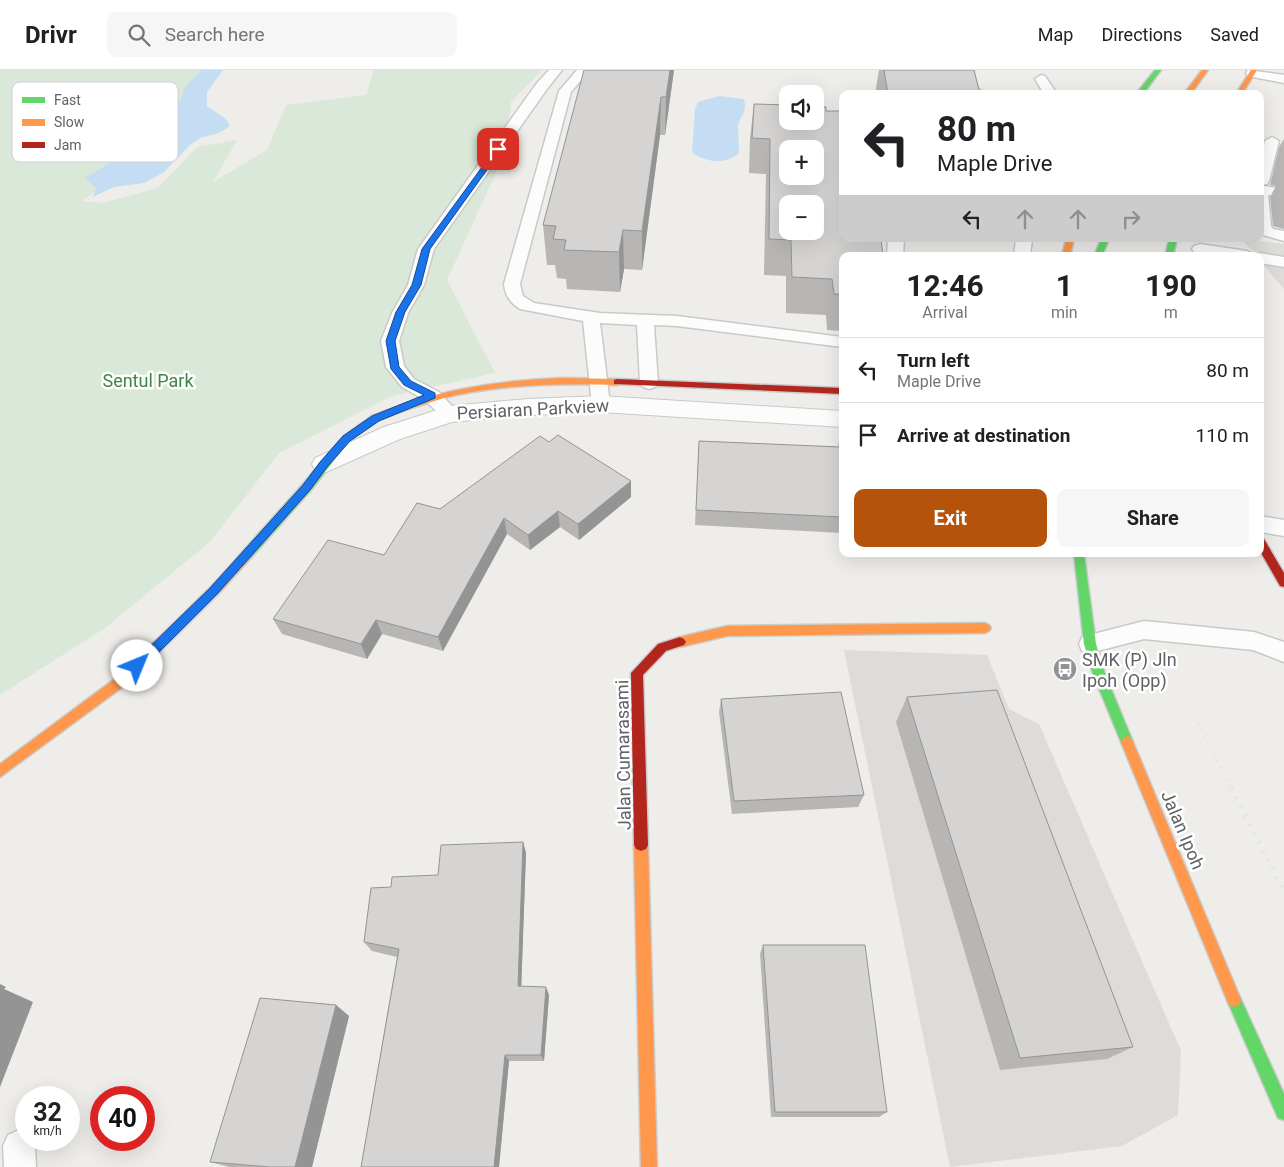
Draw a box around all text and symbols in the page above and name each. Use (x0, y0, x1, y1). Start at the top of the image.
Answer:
search box (107, 12, 457, 57)
text: Drivr (25, 21, 77, 49)
icon: search (125, 21, 153, 49)
text: Search here (165, 23, 265, 46)
text: Map (1038, 24, 1073, 45)
text: Directions (1101, 24, 1182, 45)
text: Saved (1210, 24, 1259, 45)
legend (12, 82, 178, 162)
map controls (779, 85, 824, 240)
button: sound (779, 85, 824, 130)
text: Fast (54, 92, 81, 108)
text: 80 m (937, 109, 1016, 150)
icon: left (854, 110, 919, 175)
text: Slow (54, 114, 85, 130)
pin (477, 128, 519, 170)
icon: arrive (484, 135, 512, 163)
text: Jam (54, 137, 82, 153)
button: + (779, 140, 824, 185)
text: Maple Drive (937, 151, 1052, 176)
button: − (779, 195, 824, 240)
icon: left (958, 205, 986, 233)
icon: ahead (1011, 205, 1039, 233)
icon: ahead (1064, 205, 1092, 233)
icon: right (1117, 205, 1145, 233)
text: 12:46 (906, 268, 984, 303)
text: 1 (1056, 268, 1073, 303)
text: 190 (1145, 268, 1197, 303)
text: Arrival (922, 303, 968, 322)
text: min (1051, 303, 1078, 322)
text: m (1164, 303, 1178, 322)
text: Turn left (897, 349, 970, 372)
icon: left (854, 356, 882, 384)
text: 80 m (1206, 359, 1249, 382)
park label: Sentul Park (102, 370, 194, 391)
text: Maple Drive (897, 372, 981, 391)
street label: Persiaran Parkview (456, 394, 610, 423)
icon: arrive (854, 421, 882, 449)
text: Arrive at destination (897, 424, 1070, 447)
text: 110 m (1196, 424, 1249, 447)
button: Exit (854, 489, 1047, 547)
button: Share (1057, 489, 1249, 547)
position arrow (110, 639, 162, 691)
place label: SMK (P) Jln Ipoh (Opp) (1082, 649, 1177, 692)
bus stop icon: SMK (P) Jln Ipoh (Opp) (1052, 656, 1078, 682)
street label: Jalan Cumarasami (611, 680, 635, 830)
street label: Jalan Ipoh (1157, 787, 1209, 873)
speed limit sign: 40 (90, 1086, 155, 1151)
text: 32 (33, 1098, 62, 1127)
text: km/h (33, 1124, 62, 1138)

